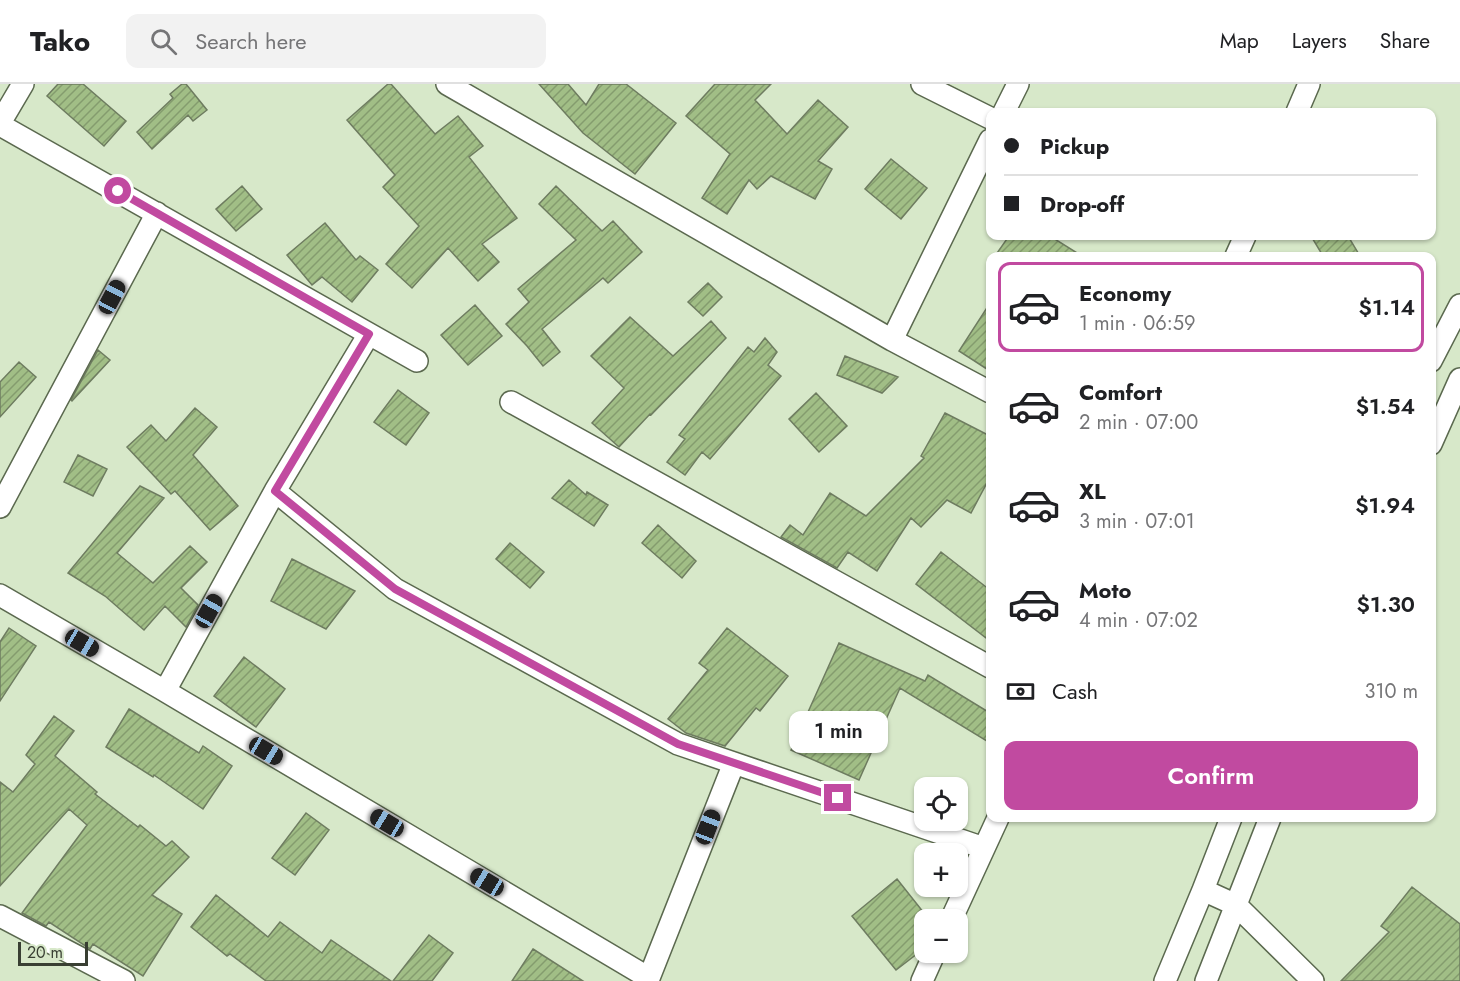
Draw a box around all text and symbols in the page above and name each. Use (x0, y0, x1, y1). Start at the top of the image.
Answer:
search box (126, 14, 546, 68)
text: Tako (30, 21, 90, 62)
icon: search (147, 25, 180, 58)
text: Search here (195, 25, 307, 57)
text: Map (1220, 26, 1259, 56)
text: Layers (1292, 26, 1347, 56)
text: Share (1380, 26, 1430, 56)
text: Pickup (1040, 130, 1109, 162)
route start (104, 177, 131, 204)
text: Drop-off (1040, 188, 1124, 220)
car (96, 277, 128, 317)
text: Economy (1079, 277, 1171, 309)
icon: car (1007, 280, 1061, 334)
text: $1.14 (1359, 291, 1415, 323)
text: 1 min · 06:59 (1079, 309, 1196, 338)
text: Comfort (1079, 376, 1162, 408)
icon: car (1007, 379, 1061, 433)
text: $1.54 (1356, 390, 1415, 422)
text: 2 min · 07:00 (1079, 408, 1198, 437)
text: XL (1079, 475, 1106, 507)
icon: car (1007, 478, 1061, 532)
text: $1.94 (1355, 489, 1415, 521)
text: 3 min · 07:01 (1079, 507, 1195, 536)
text: Moto (1079, 574, 1132, 606)
icon: car (1007, 577, 1061, 631)
text: $1.30 (1357, 588, 1415, 620)
car (192, 591, 226, 631)
text: 4 min · 07:02 (1079, 606, 1198, 635)
car (62, 626, 102, 660)
icon: cash (1004, 675, 1037, 708)
text: Cash (1052, 675, 1098, 707)
text: 310 m (1364, 677, 1418, 706)
callout: 1 min (788, 711, 888, 753)
text: 1 min (814, 717, 863, 746)
car (246, 734, 286, 768)
button: Confirm (1004, 741, 1418, 810)
map controls (914, 777, 968, 963)
button: locate (914, 777, 968, 831)
route end (824, 784, 851, 811)
car (367, 806, 407, 840)
car (693, 807, 723, 847)
button: + (914, 843, 968, 897)
car (467, 865, 507, 899)
button: − (914, 909, 968, 963)
scale bar (18, 939, 88, 966)
text: 20 m (27, 941, 63, 964)

